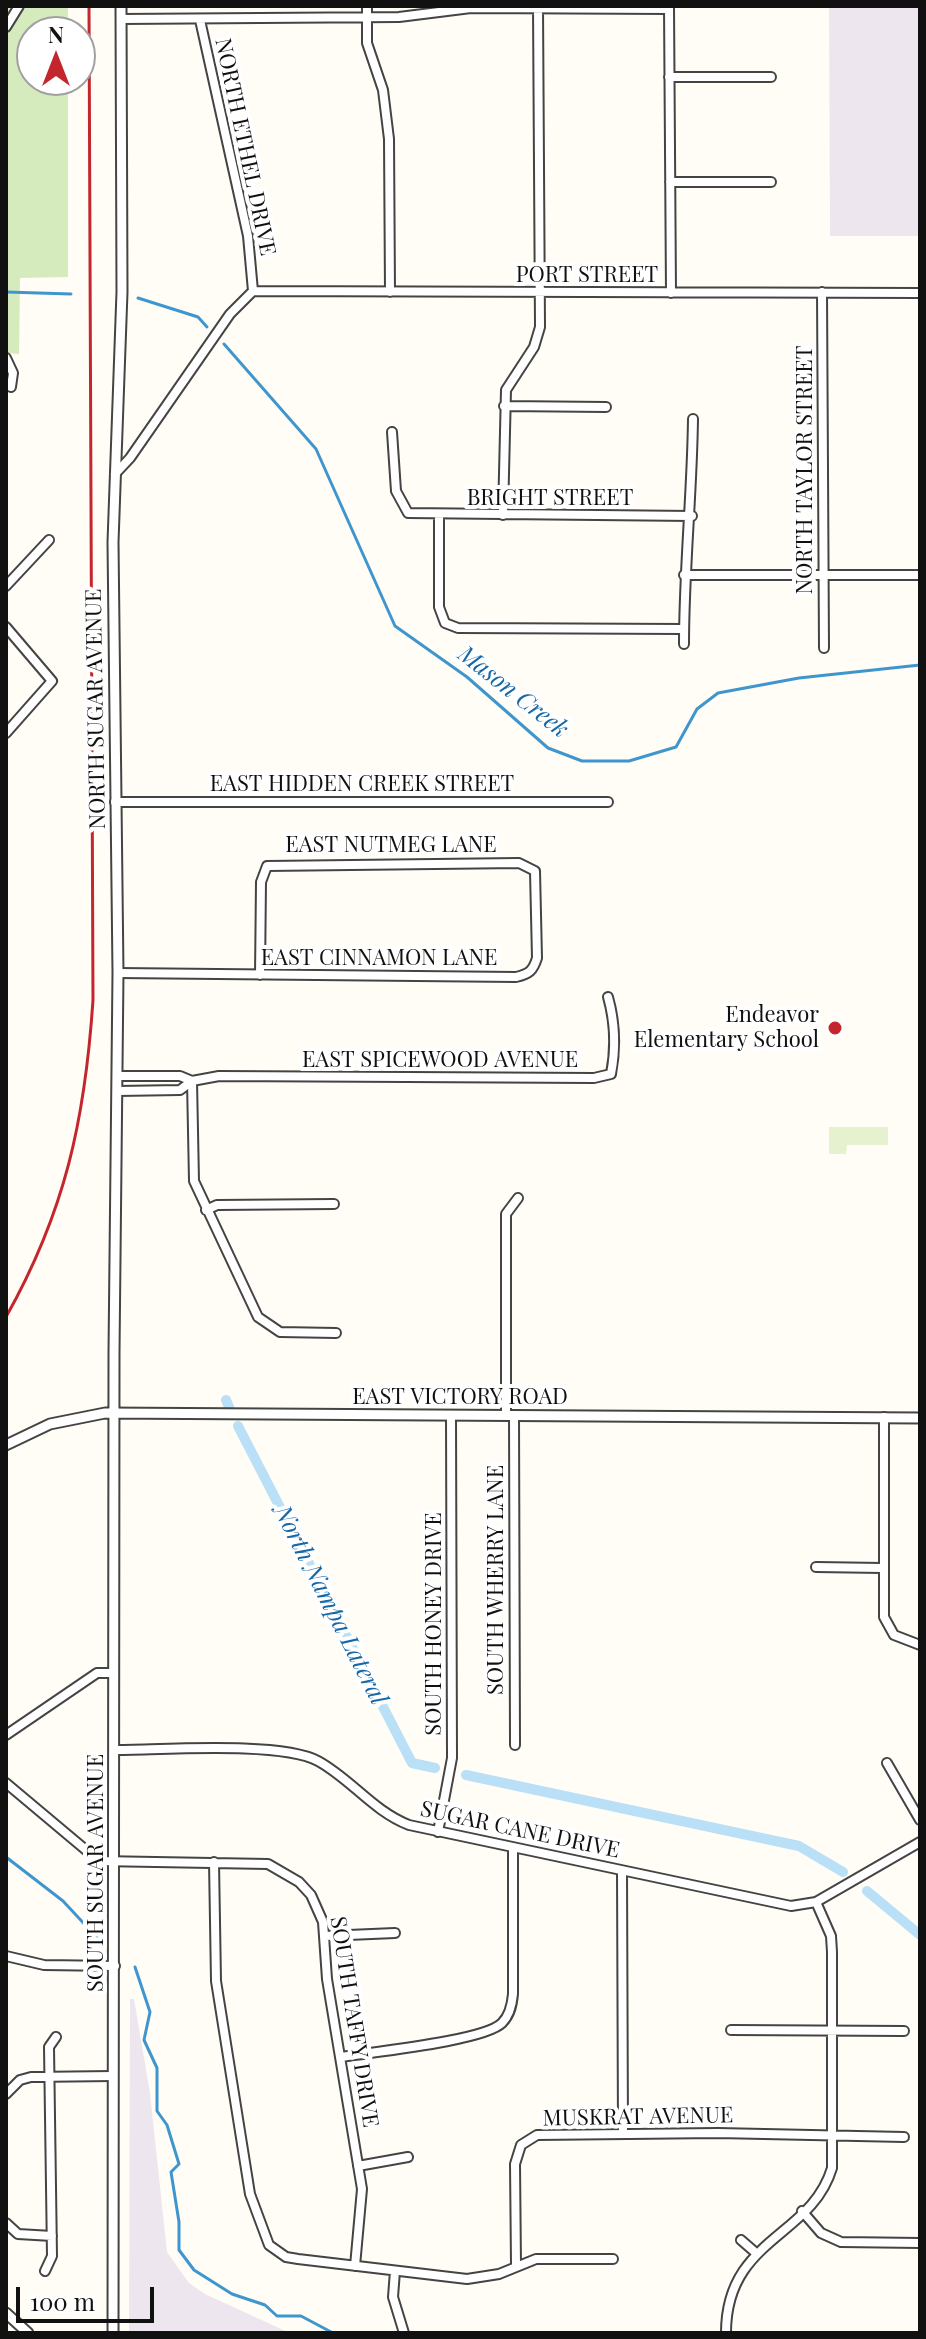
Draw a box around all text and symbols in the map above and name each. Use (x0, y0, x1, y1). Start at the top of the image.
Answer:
north arrow (16, 16, 96, 96)
text: N (48, 19, 64, 49)
street label: NORTH ETHEL DRIVE (209, 36, 281, 258)
street label: PORT STREET (516, 262, 658, 288)
street label: NORTH TAYLOR STREET (792, 346, 818, 594)
street label: BRIGHT STREET (467, 485, 633, 511)
street label: NORTH SUGAR AVENUE (81, 588, 111, 830)
water label: Mason Creek (452, 640, 574, 744)
street label: EAST HIDDEN CREEK STREET (210, 771, 514, 797)
street label: EAST NUTMEG LANE (285, 832, 497, 858)
street label: EAST CINNAMON LANE (261, 945, 497, 971)
place label: Endeavor Elementary School (634, 1002, 819, 1054)
marker: Endeavor Elementary School (826, 1019, 844, 1037)
street label: EAST SPICEWOOD AVENUE (302, 1047, 578, 1073)
street label: EAST VICTORY ROAD (352, 1384, 568, 1410)
street label: SOUTH WHERRY LANE (483, 1465, 509, 1695)
water label: North Nampa Lateral (267, 1500, 393, 1710)
street label: SOUTH HONEY DRIVE (421, 1512, 447, 1736)
street label: SOUTH SUGAR AVENUE (83, 1754, 109, 1992)
street label: SUGAR CANE DRIVE (418, 1796, 622, 1864)
street label: SOUTH TAFFY DRIVE (324, 1915, 384, 2129)
street label: MUSKRAT AVENUE (543, 2102, 733, 2132)
scale bar (20, 2271, 158, 2321)
text: 100 m (30, 2285, 95, 2317)

